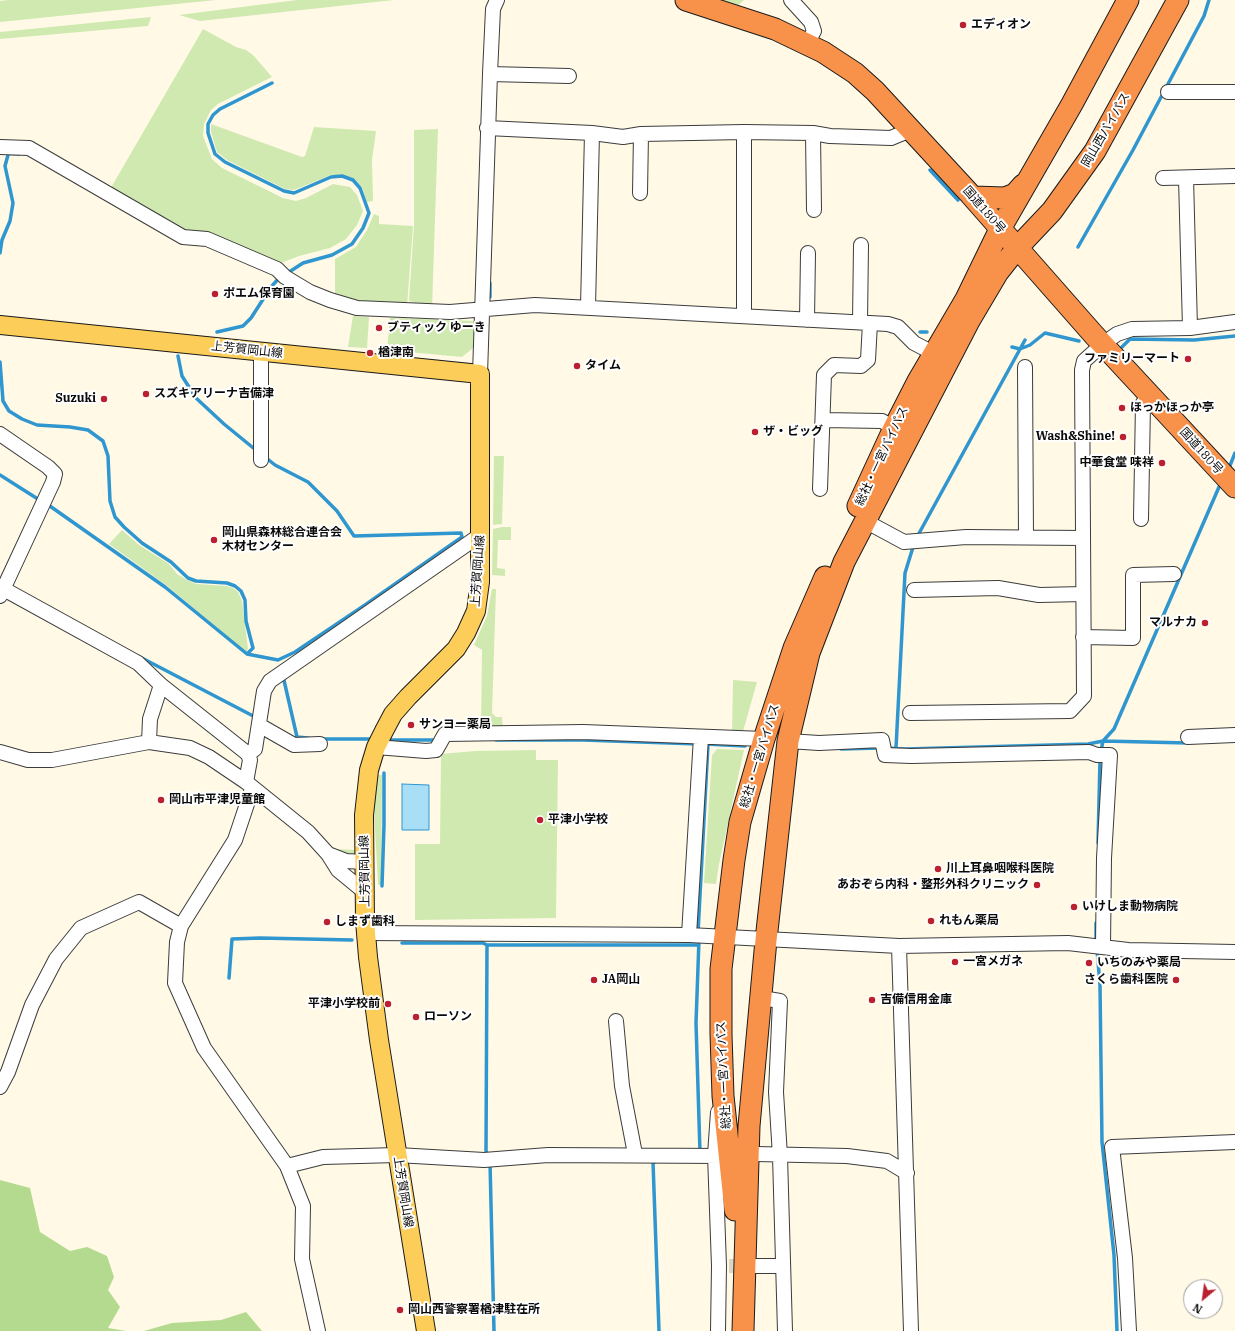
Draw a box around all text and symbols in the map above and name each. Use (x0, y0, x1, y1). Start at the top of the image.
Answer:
place label: エディオン (971, 18, 1031, 32)
marker: エディオン (958, 20, 968, 30)
street label: 岡山西バイパス (1079, 90, 1133, 170)
street label: 国道180号 (960, 184, 1008, 236)
place label: ポエム保育園 (223, 287, 295, 301)
marker: ポエム保育園 (210, 289, 220, 299)
place label: ブティック ゆーき (387, 321, 486, 335)
marker: ブティック ゆーき (374, 323, 384, 333)
street label: 上芳賀岡山線 (210, 339, 284, 361)
place label: 楢津南 (378, 346, 414, 360)
marker: 楢津南 (365, 348, 375, 358)
place label: ファミリーマート (1084, 352, 1180, 366)
marker: ファミリーマート (1183, 354, 1193, 364)
place label: タイム (585, 359, 621, 373)
marker: タイム (572, 361, 582, 371)
place label: スズキアリーナ吉備津 (154, 387, 274, 401)
marker: スズキアリーナ吉備津 (141, 389, 151, 399)
place label: Suzuki (55, 392, 96, 406)
marker: Suzuki (99, 394, 109, 404)
place label: ほっかほっか亭 (1130, 401, 1214, 415)
marker: ほっかほっか亭 (1117, 403, 1127, 413)
street label: 総社・一宮バイパス (853, 404, 911, 508)
place label: ザ・ビッグ (763, 425, 823, 439)
street label: 国道180号 (1176, 425, 1226, 477)
marker: ザ・ビッグ (750, 427, 760, 437)
place label: Wash&Shine! (1036, 430, 1115, 444)
marker: Wash&Shine! (1118, 432, 1128, 442)
place label: 中華食堂 味祥 (1079, 456, 1154, 470)
marker: 中華食堂 味祥 (1157, 458, 1167, 468)
place label: 岡山県森林総合連合会 木材センター (222, 526, 342, 554)
marker: 岡山県森林総合連合会 木材センター (209, 535, 219, 545)
street label: 上芳賀岡山線 (468, 535, 488, 607)
place label: マルナカ (1149, 616, 1197, 630)
marker: マルナカ (1200, 618, 1210, 628)
street label: 総社・一宮バイパス (737, 702, 783, 810)
place label: サンヨー薬局 (419, 718, 491, 732)
marker: サンヨー薬局 (406, 720, 416, 730)
place label: 岡山市平津児童館 (169, 793, 265, 807)
marker: 岡山市平津児童館 (156, 795, 166, 805)
place label: 平津小学校 (548, 813, 608, 827)
marker: 平津小学校 (535, 815, 545, 825)
street label: 上芳賀岡山線 (357, 835, 373, 907)
place label: 川上耳鼻咽喉科医院 (946, 862, 1054, 876)
marker: 川上耳鼻咽喉科医院 (933, 864, 943, 874)
place label: あおぞら内科・整形外科クリニック (837, 878, 1029, 892)
marker: あおぞら内科・整形外科クリニック (1032, 880, 1042, 890)
place label: いけしま動物病院 (1082, 900, 1178, 914)
marker: いけしま動物病院 (1069, 902, 1079, 912)
place label: れもん薬局 (939, 914, 999, 928)
place label: しまず歯科 (335, 915, 395, 929)
marker: れもん薬局 (926, 916, 936, 926)
marker: しまず歯科 (322, 917, 332, 927)
place label: 一宮メガネ (963, 955, 1023, 969)
place label: いちのみや薬局 (1097, 956, 1181, 970)
marker: 一宮メガネ (950, 957, 960, 967)
marker: いちのみや薬局 (1084, 958, 1094, 968)
place label: JA岡山 (602, 973, 640, 987)
place label: さくら歯科医院 (1084, 973, 1168, 987)
marker: JA岡山 (589, 975, 599, 985)
marker: さくら歯科医院 (1171, 975, 1181, 985)
place label: 吉備信用金庫 (880, 993, 952, 1007)
marker: 吉備信用金庫 (867, 995, 877, 1005)
place label: 平津小学校前 (308, 997, 380, 1011)
marker: 平津小学校前 (383, 999, 393, 1009)
place label: ローソン (424, 1010, 472, 1024)
marker: ローソン (411, 1012, 421, 1022)
street label: 総社・一宮バイパス (714, 1021, 734, 1129)
street label: 上芳賀岡山線 (390, 1155, 416, 1229)
north arrow (1183, 1279, 1223, 1319)
text: N (1190, 1300, 1205, 1317)
place label: 岡山西警察署楢津駐在所 (408, 1303, 540, 1317)
marker: 岡山西警察署楢津駐在所 (395, 1305, 405, 1315)

